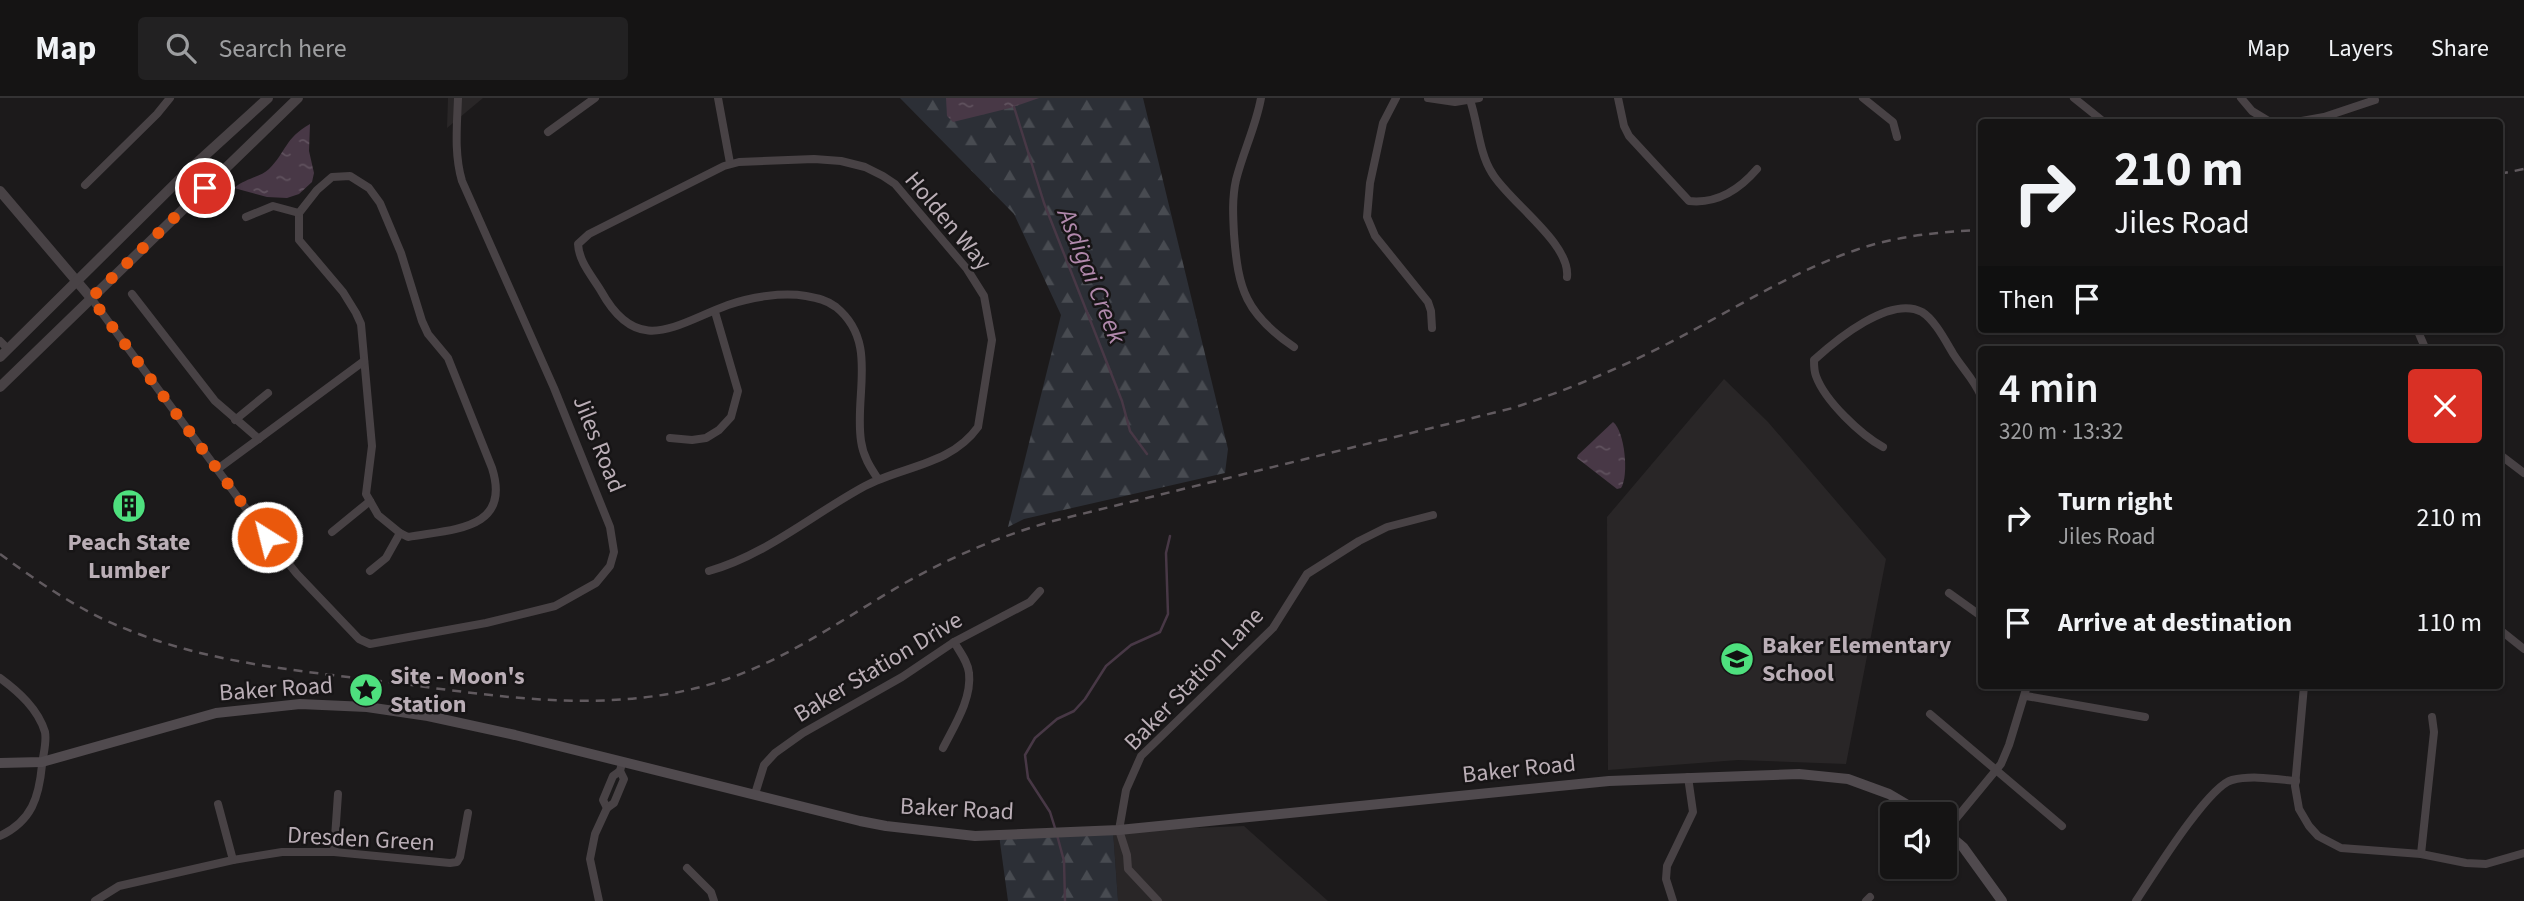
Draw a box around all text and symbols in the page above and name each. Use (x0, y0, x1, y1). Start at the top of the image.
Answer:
search box (138, 17, 628, 80)
text: Map (35, 25, 96, 72)
icon: search (162, 29, 200, 67)
text: Search here (218, 30, 347, 67)
text: Map (2247, 31, 2290, 66)
text: Layers (2328, 31, 2393, 66)
text: Share (2431, 31, 2489, 66)
text: 210 m (2114, 135, 2243, 205)
icon: right (1999, 147, 2090, 238)
pin (175, 158, 235, 218)
street label: Holden Way (896, 164, 1000, 278)
icon: arrive (186, 169, 224, 207)
text: Jiles Road (2114, 200, 2250, 246)
water label: Asdigai Creek (1047, 201, 1136, 350)
icon: arrive (2068, 280, 2106, 318)
text: Then (1999, 281, 2054, 318)
text: 4 min (1999, 359, 2099, 419)
button: close (2408, 369, 2482, 443)
street label: Jiles Road (564, 390, 634, 498)
text: 320 m · 13:32 (1999, 415, 2123, 448)
text: Turn right (2058, 483, 2173, 520)
building icon: Peach State Lumber (110, 487, 148, 525)
icon: right (1999, 499, 2037, 537)
text: 210 m (2416, 499, 2482, 536)
position arrow (230, 500, 304, 574)
text: Jiles Road (2058, 520, 2156, 553)
place label: Peach State Lumber (67, 525, 191, 588)
street label: Baker Station Lane (1116, 599, 1272, 759)
street label: Baker Station Drive (787, 603, 969, 731)
icon: arrive (1999, 604, 2037, 642)
text: Arrive at destination (2058, 604, 2292, 641)
text: 110 m (2416, 604, 2482, 641)
place label: Baker Elementary School (1762, 628, 1952, 691)
school or university icon: Baker Elementary School (1718, 640, 1756, 678)
place label: Site - Moon's Station (390, 659, 525, 722)
street label: Baker Road (218, 668, 334, 710)
place icon: Site - Moon's Station (347, 671, 385, 709)
street label: Baker Road (1460, 746, 1578, 792)
street label: Baker Road (899, 789, 1015, 829)
map controls (1880, 802, 1957, 879)
button: sound (1880, 802, 1957, 879)
street label: Dresden Green (286, 818, 436, 860)

